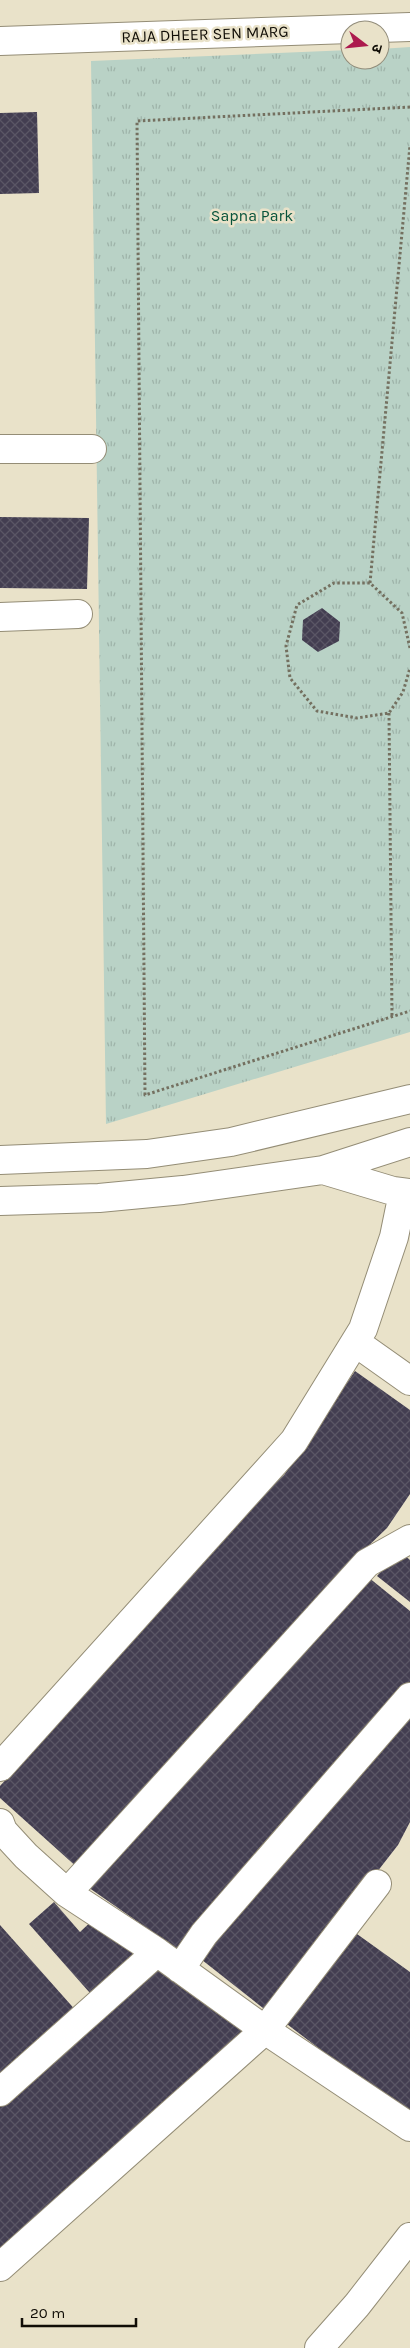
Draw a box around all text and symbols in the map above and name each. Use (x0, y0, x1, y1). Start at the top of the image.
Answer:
north arrow (340, 20, 390, 70)
street label: RAJA DHEER SEN MARG (121, 22, 289, 46)
text: उ (367, 42, 386, 55)
park label: Sapna Park (211, 206, 293, 225)
scale bar (22, 2296, 136, 2328)
text: 20 m (30, 2304, 65, 2322)

